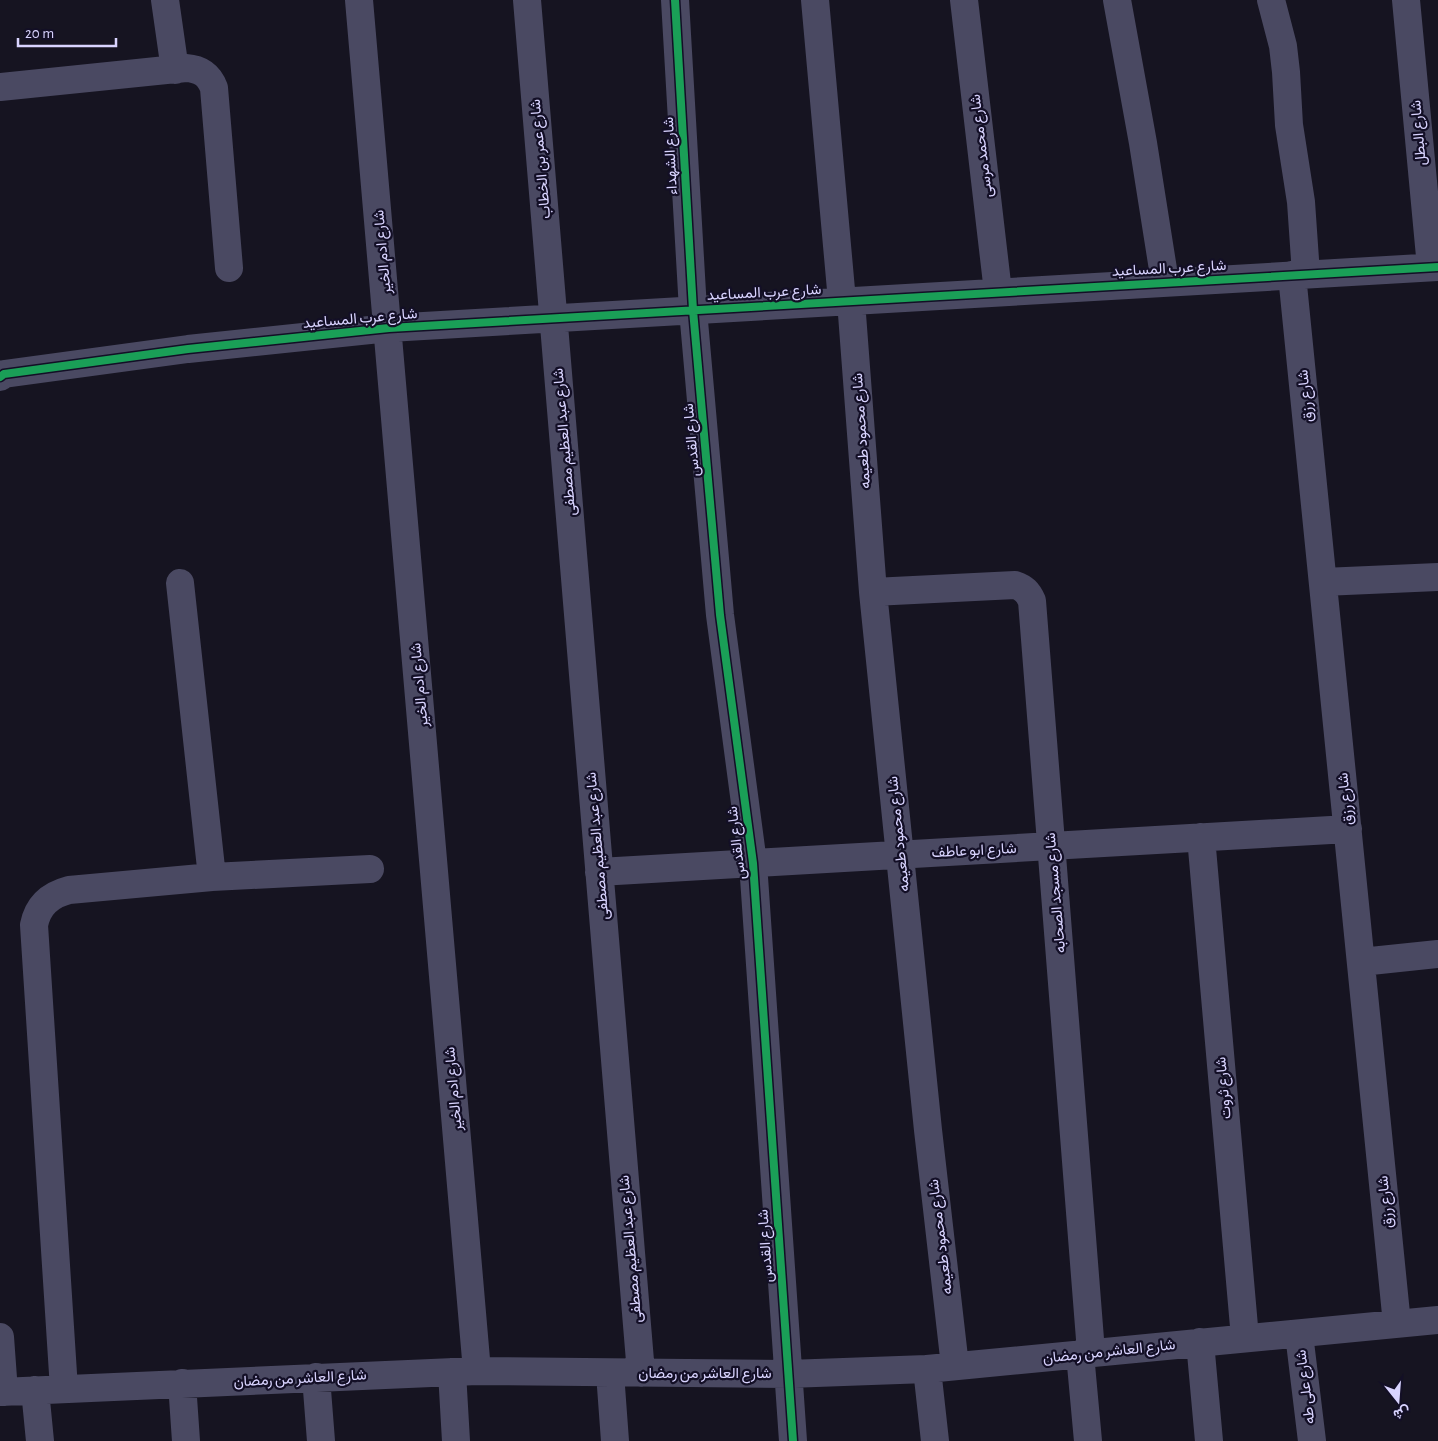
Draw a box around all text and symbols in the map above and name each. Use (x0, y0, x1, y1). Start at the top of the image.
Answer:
scale bar (18, 15, 115, 47)
text: 20 m (25, 26, 54, 41)
street label: شارع محمد مرسى (968, 93, 998, 199)
street label: شارع عمر بن الخطاب (528, 98, 556, 220)
street label: شارع البطل (1408, 99, 1432, 166)
street label: شارع الشهداء (661, 116, 683, 195)
street label: شارع ادم الخير (371, 209, 397, 296)
street label: شارع عرب المساعيد (1111, 258, 1227, 282)
street label: شارع عرب المساعيد (706, 282, 822, 306)
street label: شارع عرب المساعيد (302, 306, 418, 334)
street label: شارع عبد العظيم مصطفى (551, 367, 581, 516)
street label: شارع رزق (1295, 369, 1319, 423)
street label: شارع محمود طعيمه (850, 372, 876, 489)
street label: شارع القدس (681, 402, 705, 477)
street label: شارع ادم الخير (408, 642, 434, 729)
street label: شارع عبد العظيم مصطفى (584, 771, 614, 920)
street label: شارع رزق (1335, 772, 1359, 826)
street label: شارع محمود طعيمه (885, 775, 915, 892)
street label: شارع القدس (725, 805, 751, 880)
street label: شارع مسجد الصحابه (1043, 832, 1071, 954)
street label: شارع ابو عاطف (931, 841, 1017, 863)
street label: شارع ادم الخير (442, 1046, 468, 1133)
street label: شارع ثروت (1213, 1056, 1237, 1120)
street label: شارع عبد العظيم مصطفى (617, 1174, 647, 1323)
street label: شارع رزق (1375, 1175, 1399, 1229)
street label: شارع محمود طعيمه (926, 1178, 958, 1295)
street label: شارع القدس (755, 1208, 779, 1283)
street label: شارع العاشر من رمضان (1042, 1337, 1177, 1369)
street label: شارع على طه (1293, 1348, 1320, 1425)
street label: شارع العاشر من رمضان (638, 1366, 772, 1384)
street label: شارع العاشر من رمضان (233, 1368, 367, 1392)
north arrow (1373, 1376, 1423, 1426)
text: ش (1391, 1402, 1412, 1422)

